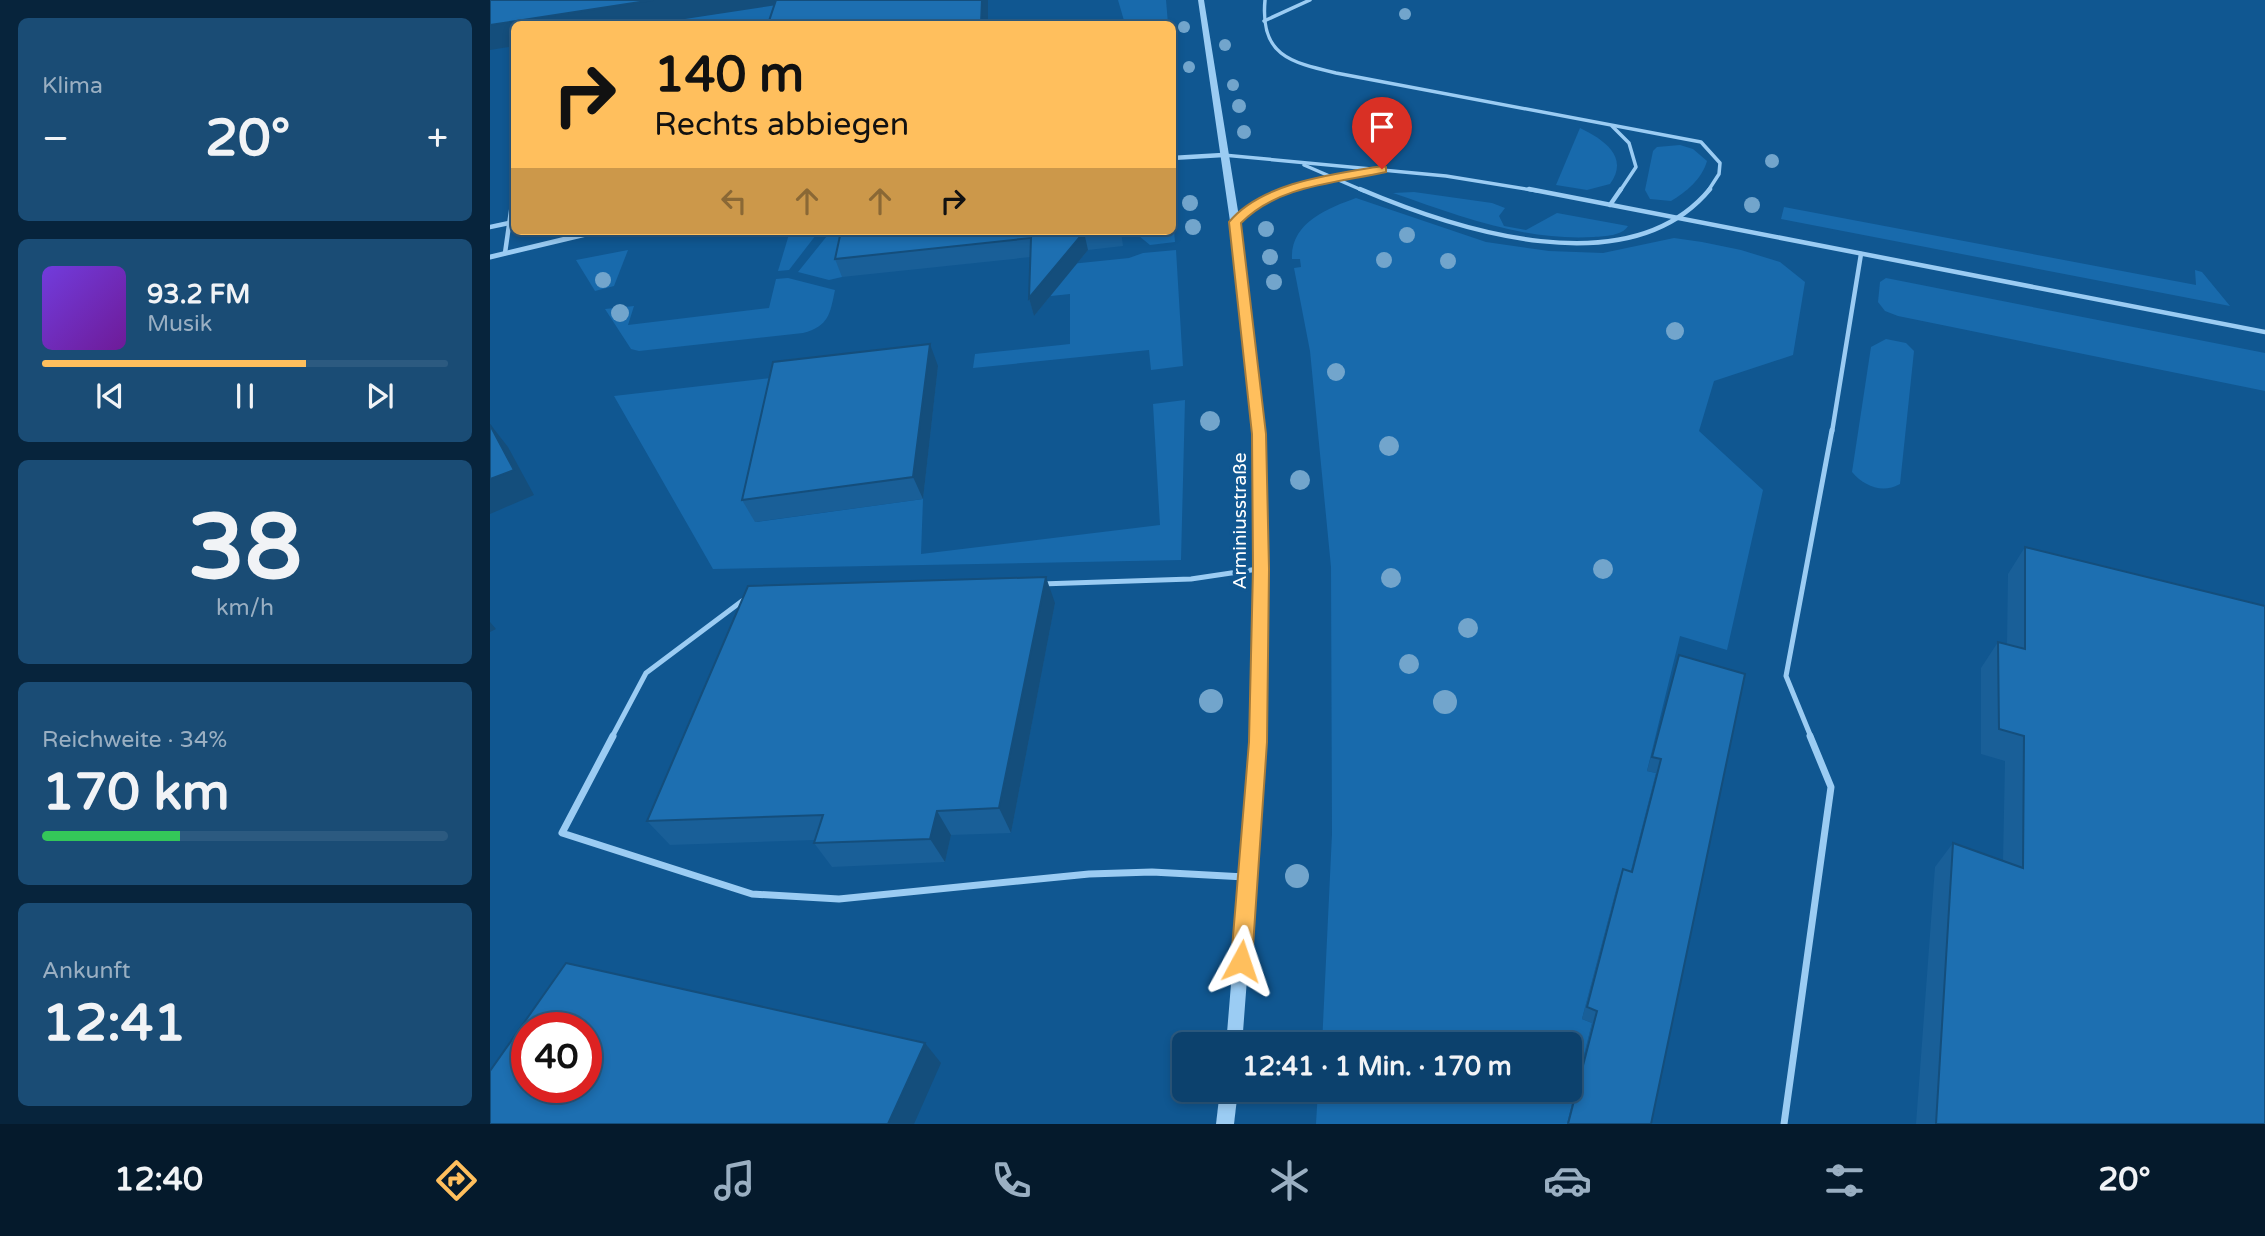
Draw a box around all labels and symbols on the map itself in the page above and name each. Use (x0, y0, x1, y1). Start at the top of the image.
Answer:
pin (1352, 97, 1412, 169)
street label: Arminiusstraße (1229, 452, 1251, 590)
position arrow (1204, 924, 1278, 998)
speed limit sign: 40 (511, 1012, 602, 1103)

